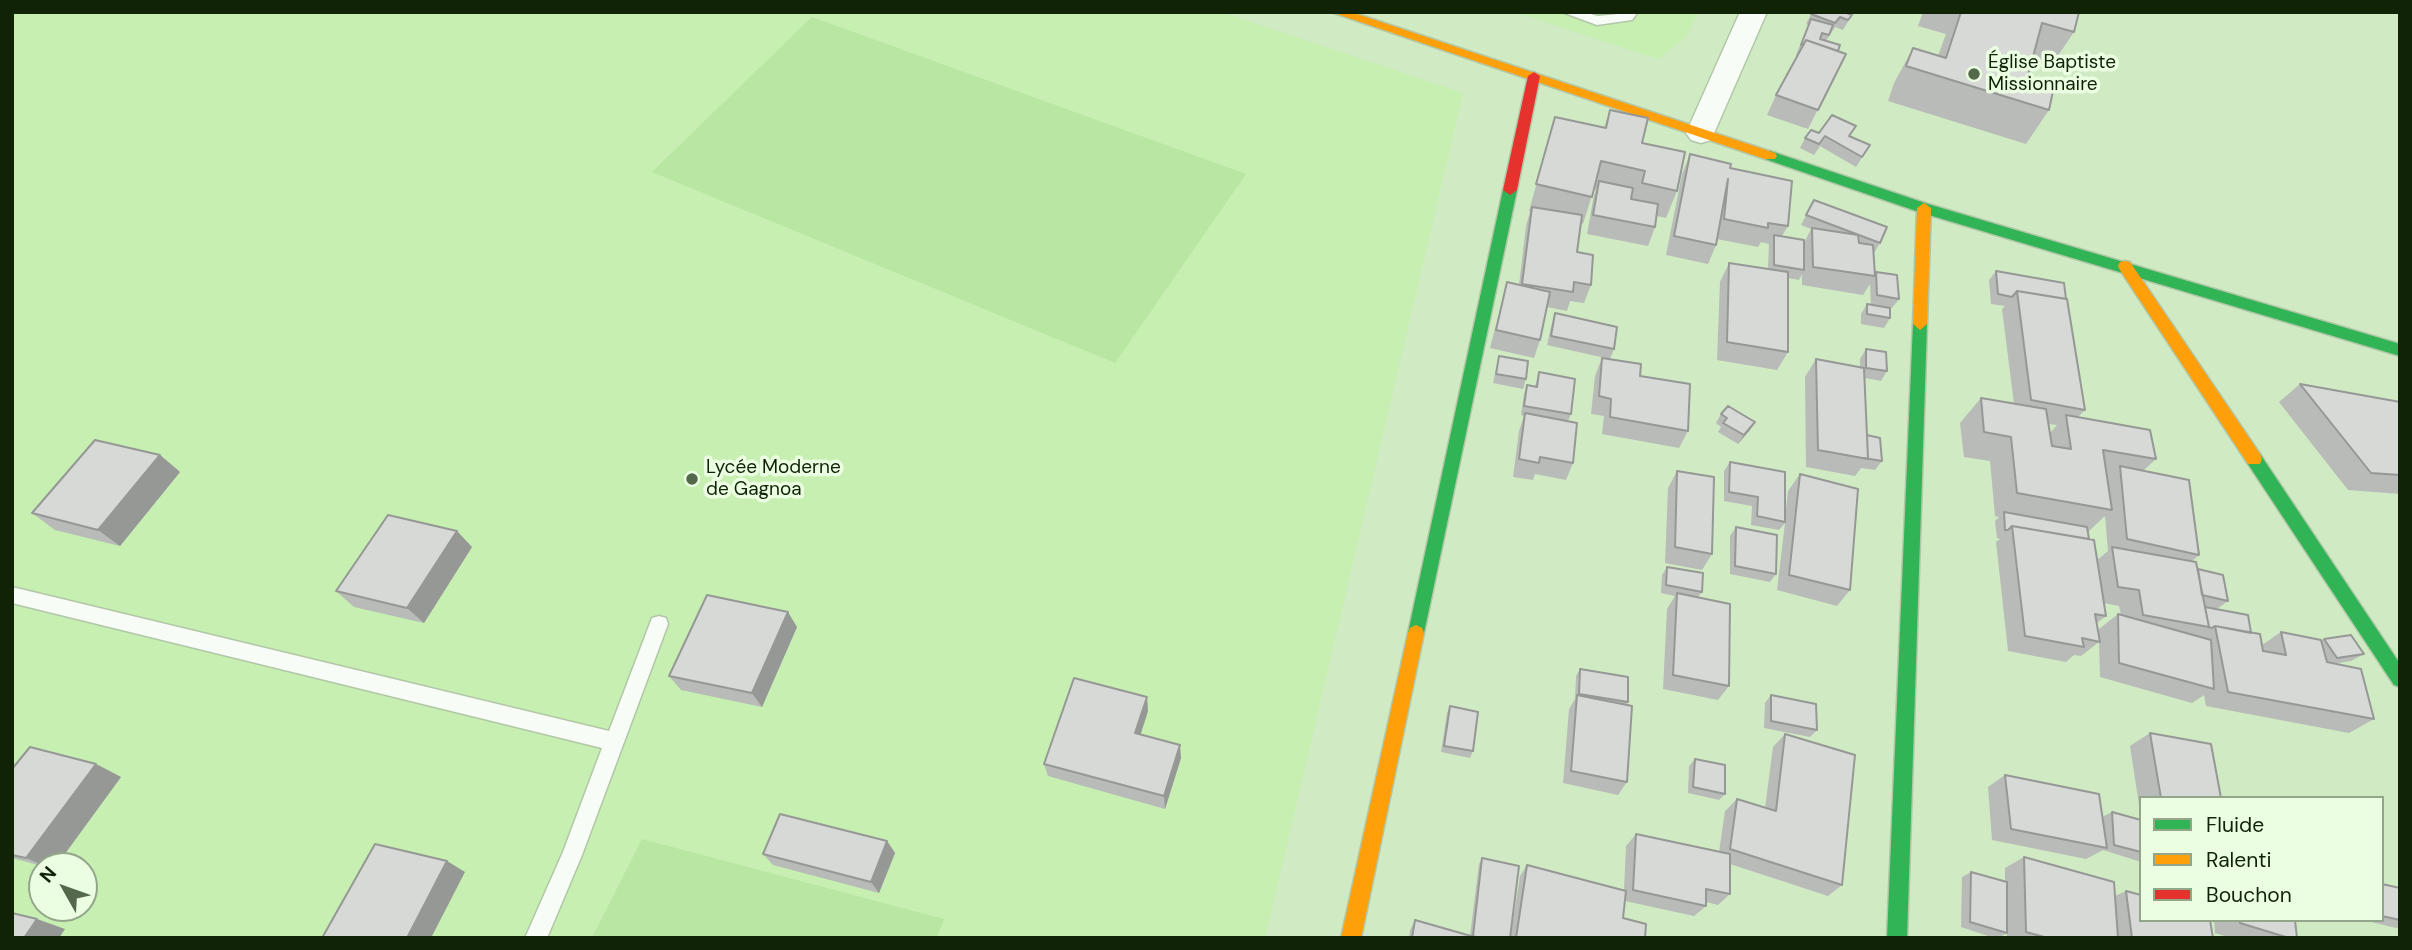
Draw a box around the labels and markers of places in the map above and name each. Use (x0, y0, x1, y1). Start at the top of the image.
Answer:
place label: Église Baptiste Missionnaire (1988, 52, 2116, 96)
marker: Église Baptiste Missionnaire (1966, 66, 1982, 82)
place label: Lycée Moderne de Gagnoa (706, 457, 841, 501)
marker: Lycée Moderne de Gagnoa (684, 471, 700, 487)

